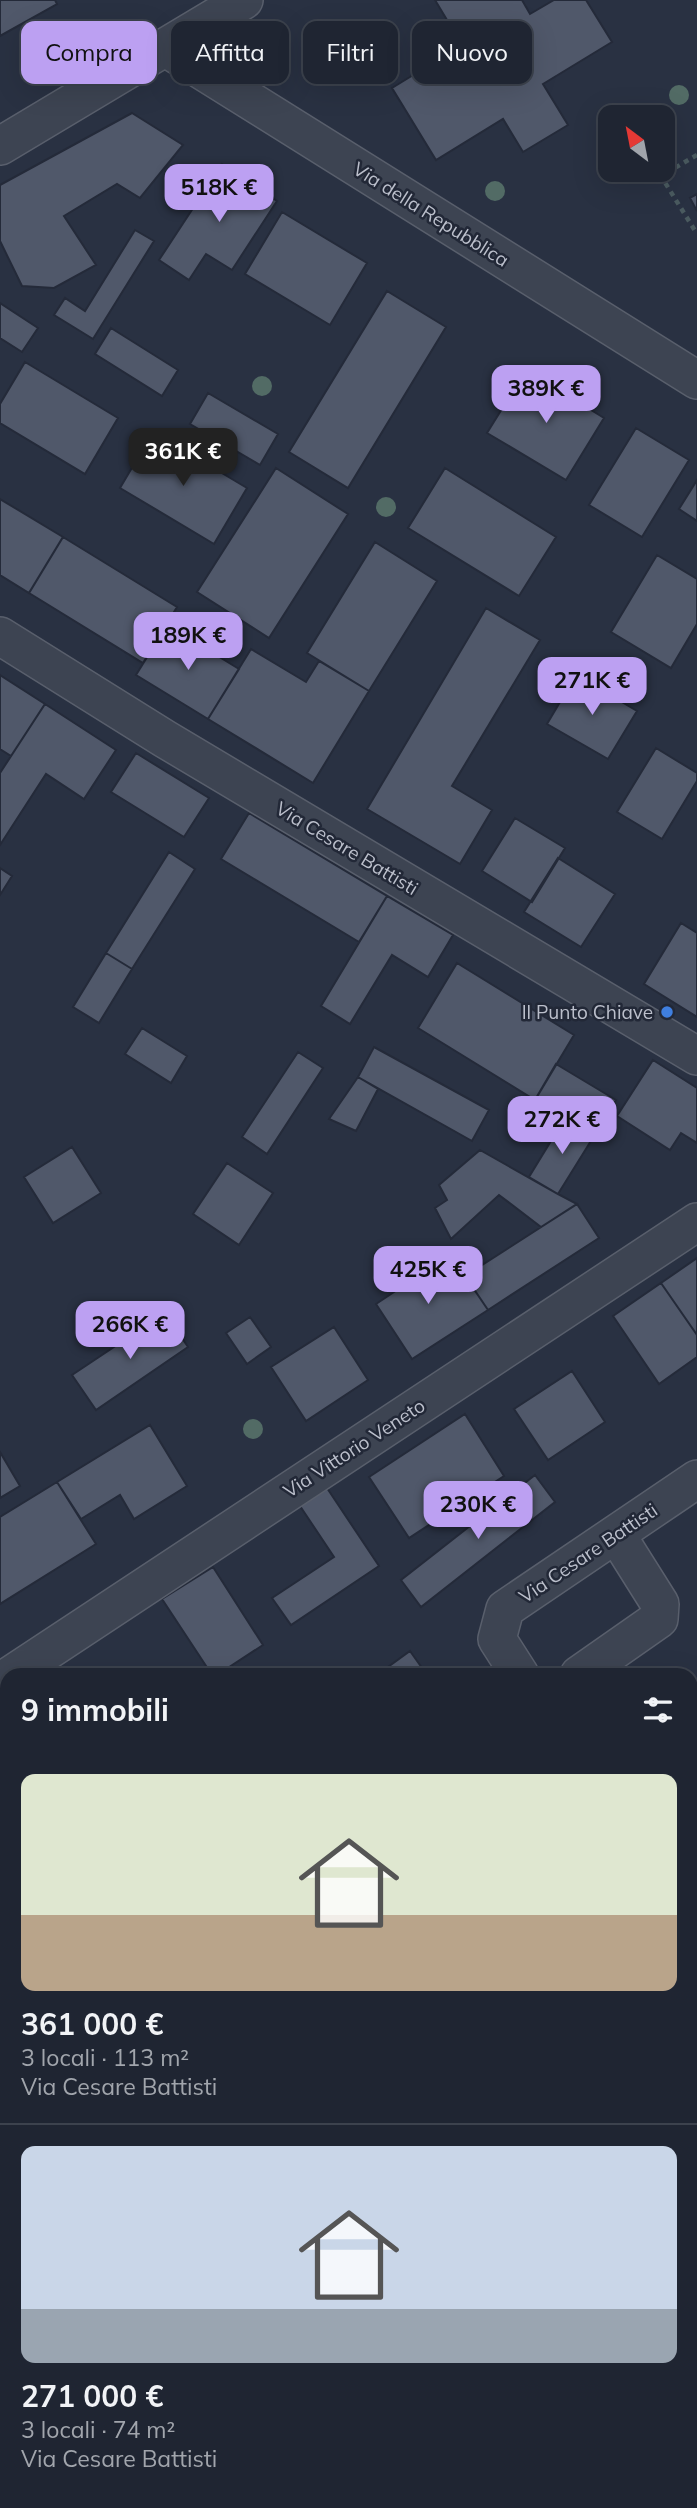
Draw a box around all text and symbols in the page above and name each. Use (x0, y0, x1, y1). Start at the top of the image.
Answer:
chip: Compra (21, 21, 157, 84)
chip: Affitta (171, 21, 289, 84)
chip: Filtri (303, 21, 398, 84)
chip: Nuovo (412, 21, 532, 84)
north arrow (598, 105, 676, 182)
map controls (598, 105, 675, 182)
street label: Via della Repubblica (349, 156, 513, 272)
pin: 518K € (162, 164, 276, 224)
text: 518K € (181, 172, 257, 201)
pin: 389K € (489, 366, 603, 425)
text: 389K € (508, 373, 584, 402)
pin: 361K € (126, 428, 240, 488)
text: 361K € (145, 436, 221, 465)
pin: 189K € (131, 612, 245, 672)
text: 189K € (150, 620, 226, 649)
pin: 271K € (535, 658, 649, 717)
text: 271K € (554, 665, 630, 694)
street label: Via Cesare Battisti (271, 796, 423, 900)
place label: Il Punto Chiave (522, 1000, 653, 1024)
marker: Il Punto Chiave (659, 1004, 675, 1020)
pin: 272K € (505, 1096, 619, 1156)
text: 272K € (524, 1104, 600, 1133)
pin: 425K € (371, 1246, 485, 1306)
text: 425K € (390, 1254, 466, 1283)
pin: 266K € (73, 1302, 187, 1361)
text: 266K € (92, 1309, 168, 1338)
street label: Via Vittorio Veneto (279, 1393, 429, 1503)
pin: 230K € (421, 1482, 535, 1541)
text: 230K € (440, 1489, 516, 1518)
street label: Via Cesare Battisti (514, 1498, 662, 1608)
text: 9 immobili (21, 1691, 169, 1729)
icon: filters (639, 1691, 677, 1729)
icon: home (286, 1820, 412, 1946)
text: 361 000 € (21, 2005, 163, 2043)
text: 3 locali · 113 m² (21, 2043, 189, 2072)
text: Via Cesare Battisti (21, 2072, 217, 2101)
icon: home (286, 2192, 412, 2318)
text: 271 000 € (21, 2377, 163, 2415)
text: 3 locali · 74 m² (21, 2415, 175, 2444)
text: Via Cesare Battisti (21, 2444, 217, 2473)

